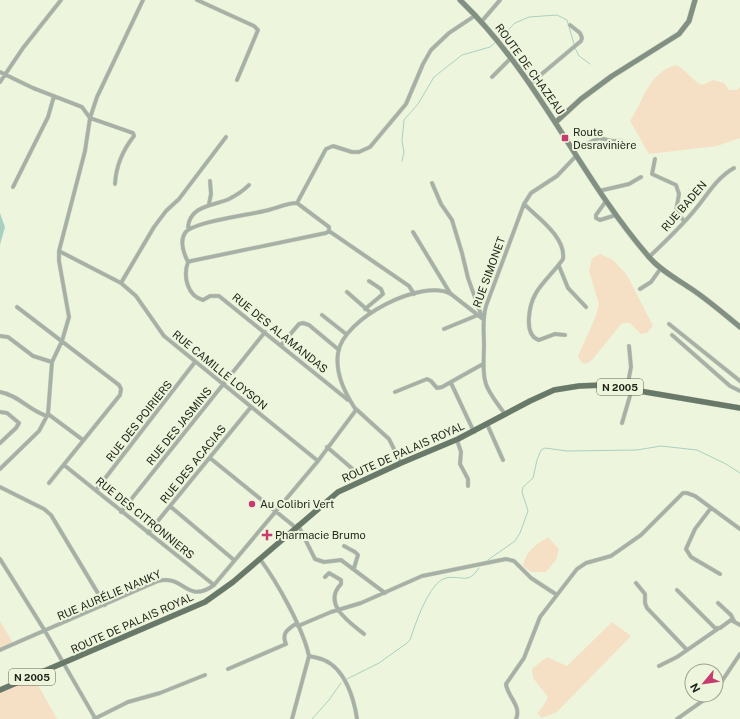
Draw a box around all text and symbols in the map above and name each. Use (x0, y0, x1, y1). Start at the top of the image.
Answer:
street label: ROUTE DE CHAZEAU (493, 21, 567, 117)
place label: Route Desravinière (573, 126, 636, 151)
marker: Route Desravinière (560, 133, 570, 143)
street label: RUE BADEN (659, 179, 709, 233)
street label: RUE SIMONET (471, 234, 508, 309)
street label: RUE DES ALAMANDAS (230, 291, 330, 375)
street label: RUE CAMILLE LOYSON (170, 328, 270, 412)
street label: RUE DES POIRIERS (104, 378, 174, 464)
road number: N 2005 (597, 379, 643, 395)
street label: RUE DES JASMINS (144, 385, 214, 467)
street label: ROUTE DE PALAIS ROYAL (340, 419, 466, 485)
street label: RUE DES ACACIAS (158, 423, 228, 505)
street label: RUE DES CITRONNIERS (94, 475, 196, 561)
place label: Au Colibri Vert (260, 498, 334, 510)
marker: Au Colibri Vert (247, 499, 257, 509)
place label: Pharmacie Brumo (275, 529, 366, 541)
marker: Pharmacie Brumo (262, 530, 272, 540)
street label: RUE AURÉLIE NANKY (55, 567, 163, 622)
street label: ROUTE DE PALAIS ROYAL (69, 590, 195, 656)
north arrow (684, 663, 724, 703)
road number: N 2005 (9, 669, 55, 685)
text: N (688, 681, 703, 695)

